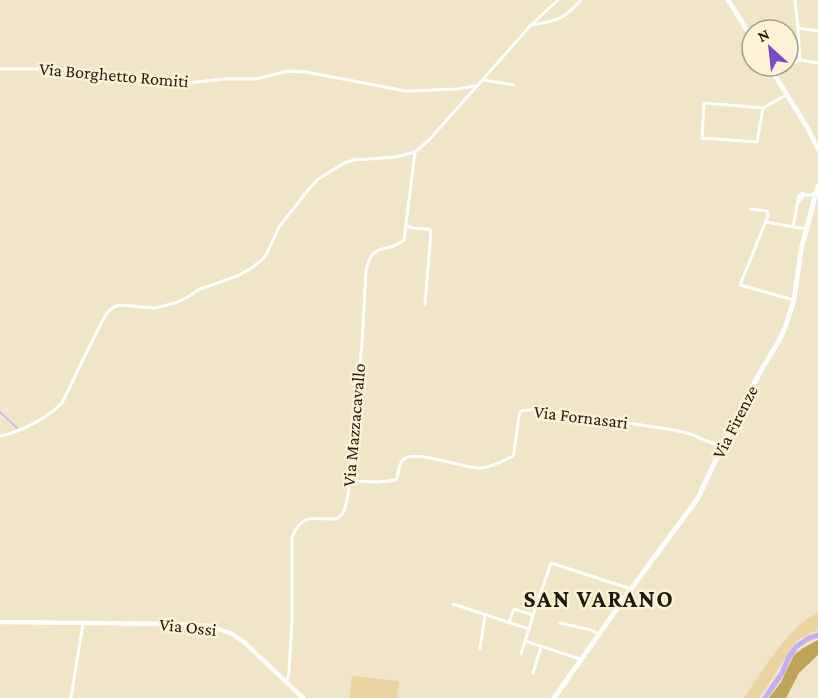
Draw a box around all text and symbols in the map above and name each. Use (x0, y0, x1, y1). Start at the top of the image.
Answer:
north arrow (740, 18, 800, 78)
text: N (755, 25, 772, 45)
street label: Via Borghetto Romiti (38, 58, 190, 92)
street label: Via Mazzacavallo (339, 362, 369, 488)
street label: Via Firenze (708, 382, 762, 462)
street label: Via Fornasari (533, 401, 630, 433)
district label: SAN VARANO (524, 585, 674, 612)
street label: Via Ossi (158, 614, 218, 640)

